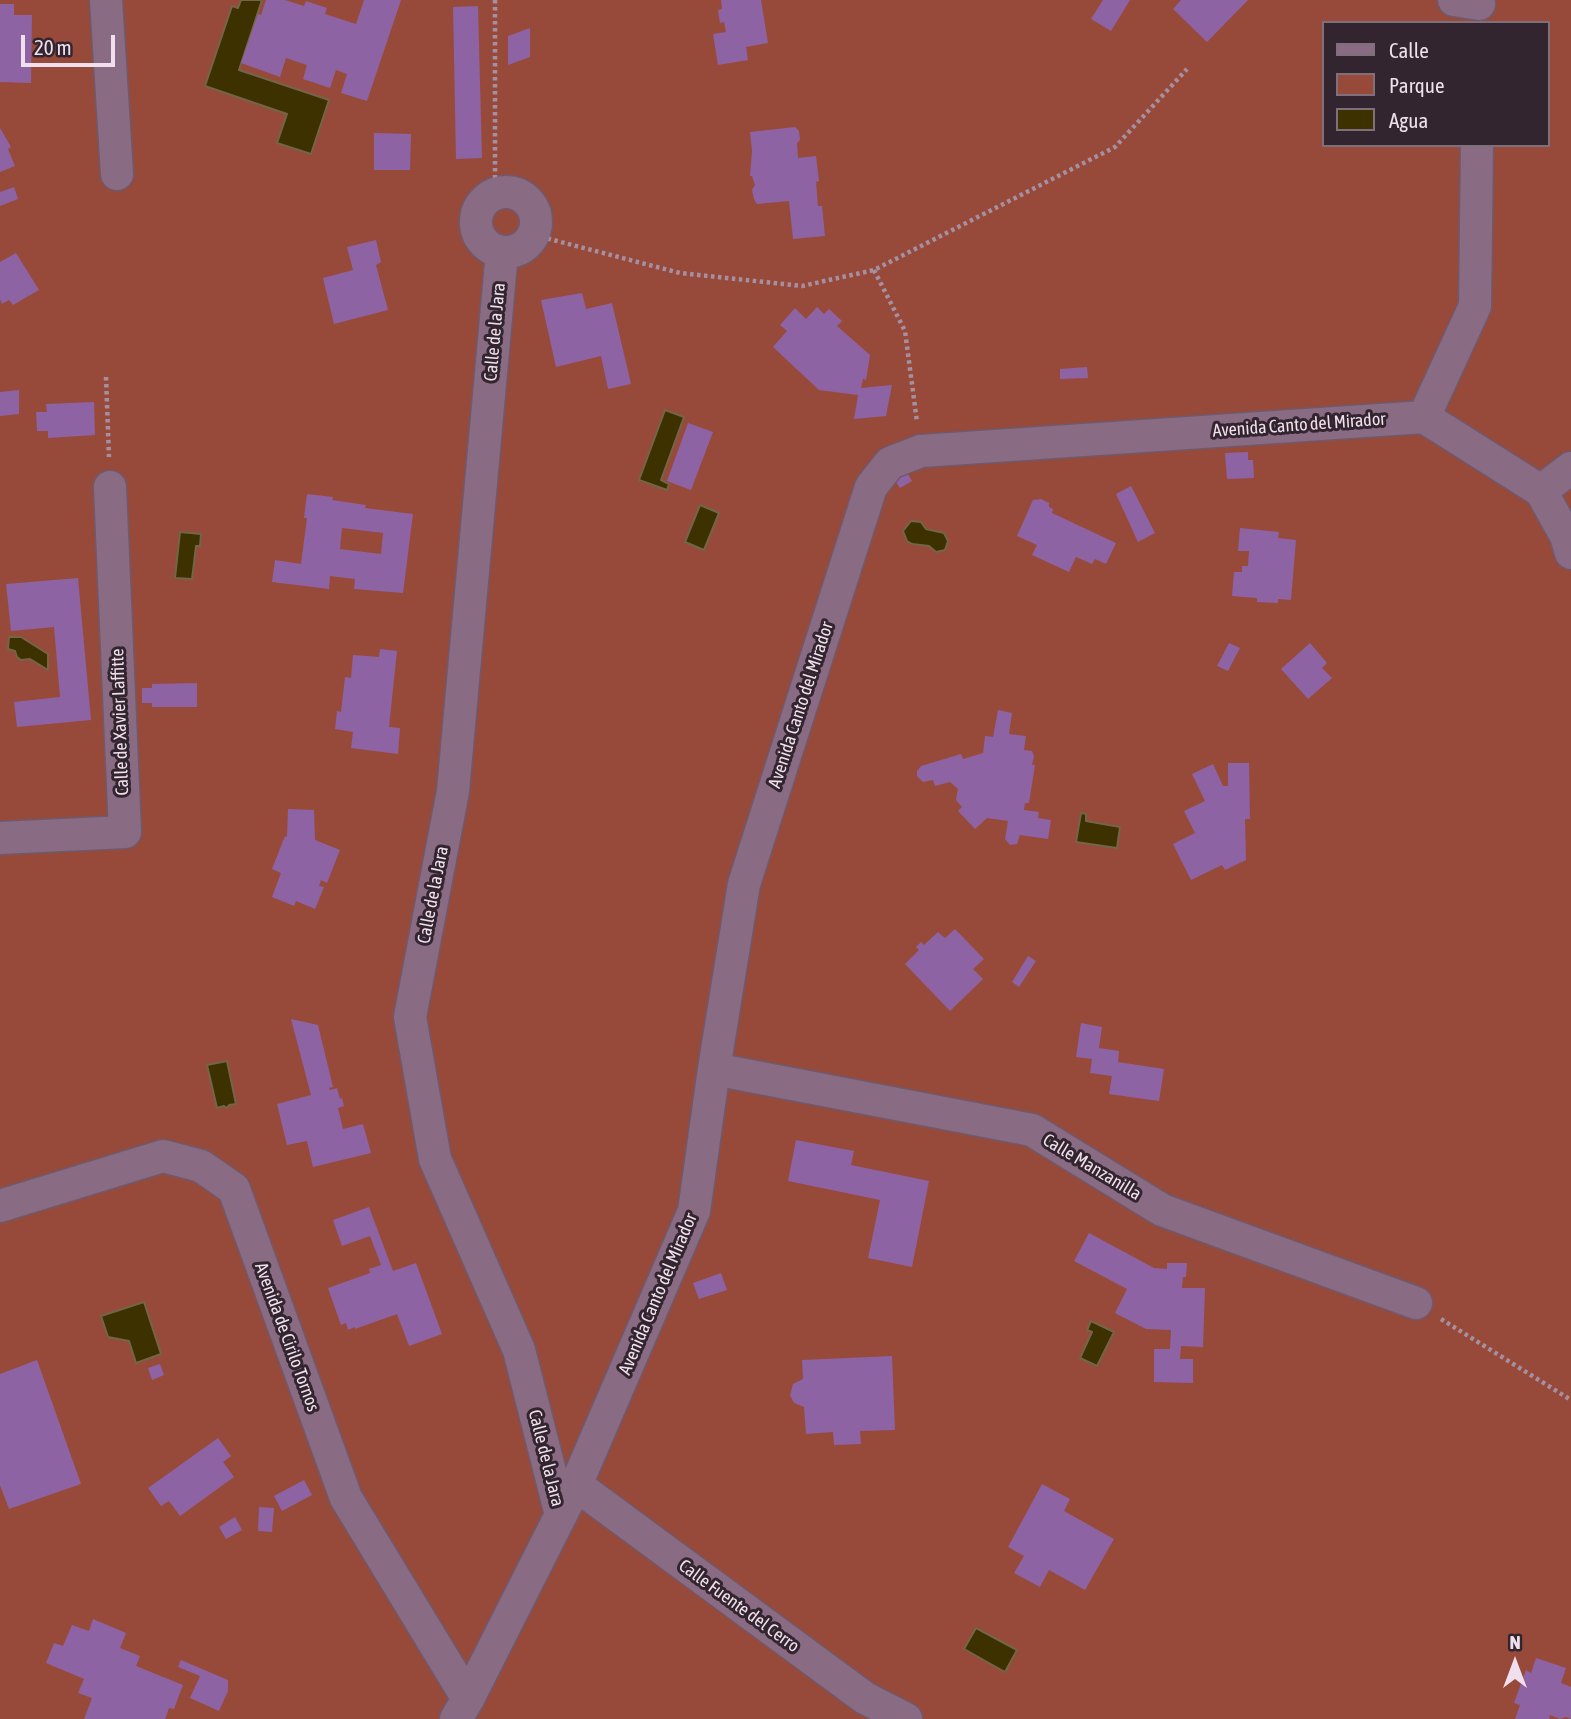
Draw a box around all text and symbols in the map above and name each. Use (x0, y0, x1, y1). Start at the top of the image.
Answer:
scale bar (24, 21, 119, 65)
legend (1322, 21, 1550, 147)
text: 20 m (34, 35, 72, 59)
text: Calle (1389, 38, 1429, 62)
text: Parque (1389, 73, 1444, 97)
text: Agua (1389, 108, 1428, 132)
street label: Calle de la Jara (480, 282, 510, 382)
street label: Avenida Canto del Mirador (1212, 408, 1386, 442)
street label: Avenida Canto del Mirador (764, 619, 838, 791)
street label: Calle de Xavier Laffitte (107, 648, 133, 796)
street label: Calle de la Jara (413, 844, 453, 946)
street label: Calle Manzanilla (1039, 1129, 1145, 1205)
street label: Avenida Canto del Mirador (614, 1210, 702, 1378)
street label: Avenida de Cirilo Tornos (250, 1260, 324, 1414)
street label: Calle de la Jara (524, 1408, 568, 1508)
street label: Calle Fuente del Cerro (674, 1555, 804, 1657)
north arrow (1480, 1628, 1550, 1698)
text: N (1509, 1631, 1521, 1653)

